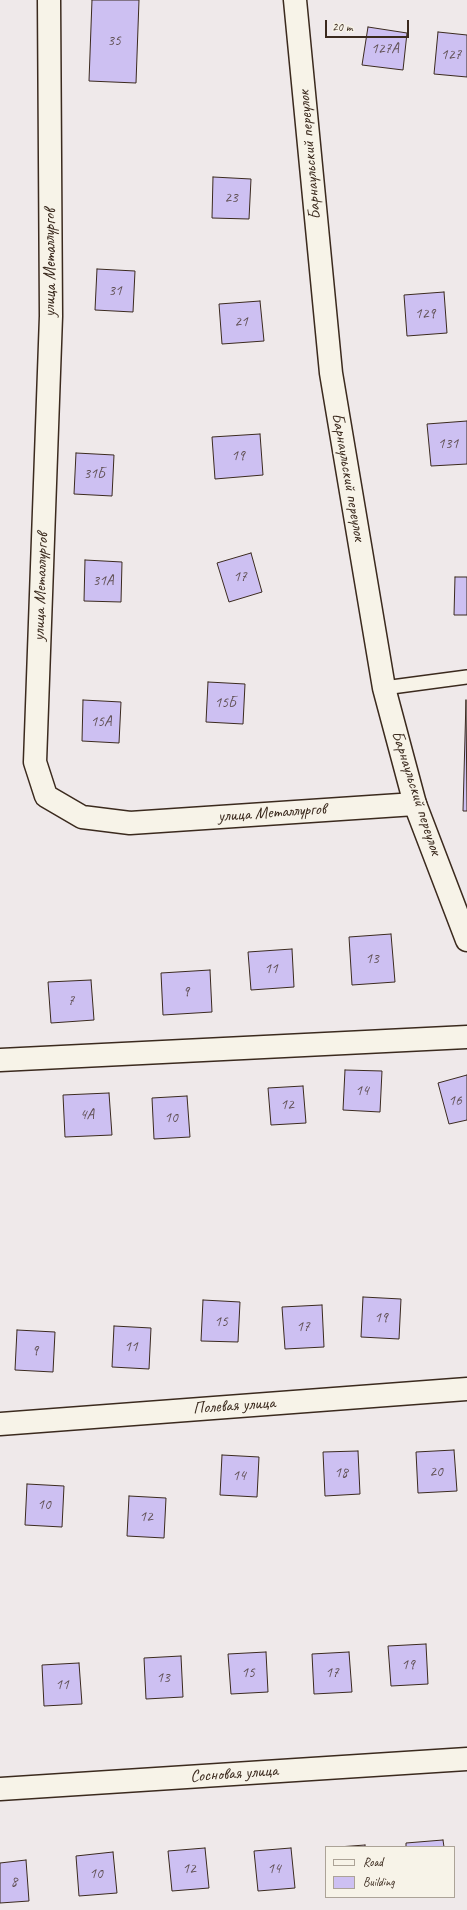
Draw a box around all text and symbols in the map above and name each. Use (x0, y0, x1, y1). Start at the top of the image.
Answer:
scale bar (327, 12, 411, 38)
text: 20 m (332, 19, 352, 35)
house number: 35 (107, 32, 121, 50)
house number: 127А (371, 40, 399, 58)
house number: 127 (441, 46, 461, 64)
street label: Барнаульский переулок (294, 89, 326, 221)
house number: 23 (224, 189, 238, 207)
street label: улица Металлургов (41, 209, 61, 317)
house number: 31 (108, 282, 122, 300)
house number: 129 (415, 305, 435, 323)
house number: 21 (234, 313, 248, 331)
street label: Барнаульский переулок (327, 411, 369, 543)
house number: 131 (438, 435, 458, 453)
house number: 19 (231, 447, 245, 465)
house number: 31Б (83, 465, 105, 483)
street label: улица Металлургов (29, 533, 53, 641)
house number: 17 (233, 568, 247, 586)
house number: 31А (92, 572, 114, 590)
house number: 15Б (214, 694, 236, 712)
house number: 15А (90, 713, 112, 731)
street label: Барнаульский переулок (386, 728, 446, 858)
street label: улица Металлургов (217, 799, 327, 827)
house number: 13 (365, 950, 379, 968)
house number: 11 (264, 960, 278, 978)
house number: 9 (183, 983, 189, 1001)
house number: 7 (68, 992, 74, 1010)
house number: 14 (355, 1082, 369, 1100)
house number: 16 (448, 1092, 462, 1110)
house number: 12 (280, 1096, 294, 1114)
house number: 4А (80, 1106, 94, 1124)
house number: 10 (164, 1109, 178, 1127)
house number: 19 (374, 1309, 388, 1327)
house number: 15 (214, 1313, 228, 1331)
house number: 17 (296, 1318, 310, 1336)
house number: 11 (124, 1338, 138, 1356)
house number: 9 (32, 1342, 38, 1360)
street label: Полевая улица (192, 1393, 276, 1419)
house number: 20 (429, 1463, 443, 1481)
house number: 18 (334, 1464, 348, 1482)
house number: 14 (232, 1467, 246, 1485)
house number: 10 (37, 1496, 51, 1514)
house number: 12 (139, 1508, 153, 1526)
house number: 19 (401, 1656, 415, 1674)
house number: 15 (241, 1664, 255, 1682)
house number: 17 (325, 1664, 339, 1682)
house number: 13 (156, 1669, 170, 1687)
house number: 11 (55, 1676, 69, 1694)
street label: Сосновая улица (189, 1761, 279, 1787)
legend (325, 1846, 455, 1898)
text: Road (363, 1854, 383, 1870)
house number: 12 (182, 1860, 196, 1878)
house number: 14 (267, 1860, 281, 1878)
house number: 10 (89, 1865, 103, 1883)
house number: 8 (11, 1873, 17, 1891)
text: Building (363, 1874, 395, 1890)

